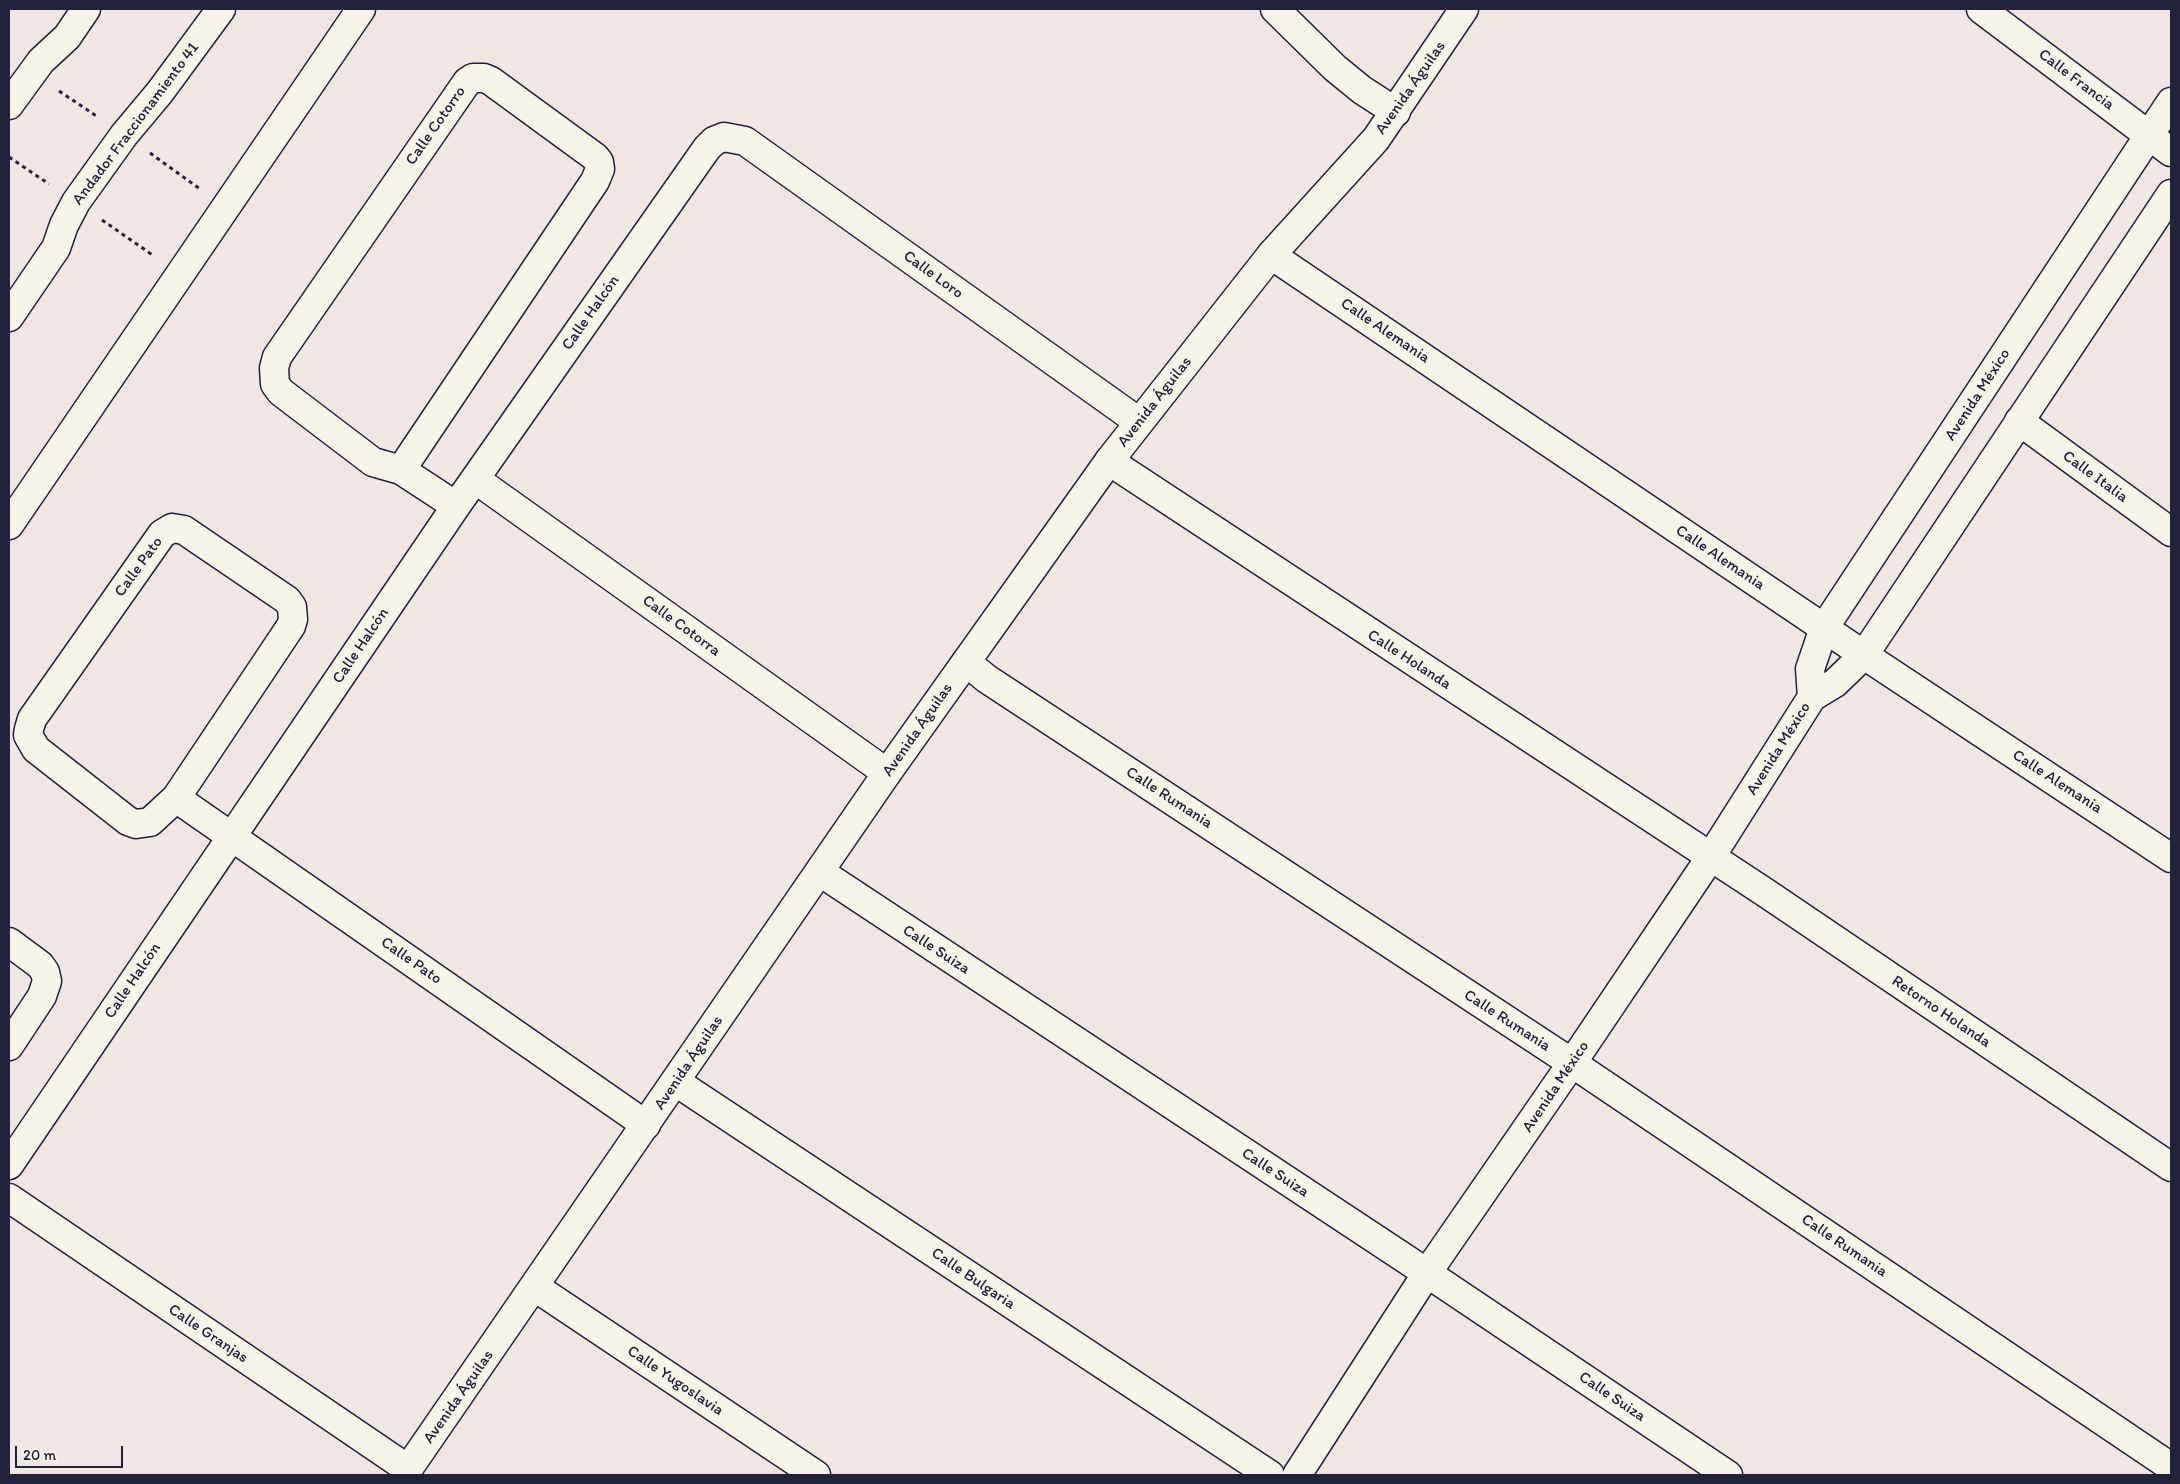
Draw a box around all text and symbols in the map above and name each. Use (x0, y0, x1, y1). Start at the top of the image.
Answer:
street label: Avenida Águilas (1372, 38, 1450, 138)
street label: Andador Fraccionamiento 41 (69, 39, 203, 209)
street label: Calle Francia (2034, 45, 2118, 115)
street label: Calle Cotorro (402, 83, 470, 169)
street label: Calle Loro (899, 247, 967, 303)
street label: Calle Halcón (558, 272, 624, 354)
street label: Calle Alemania (1337, 294, 1433, 368)
street label: Avenida México (1941, 345, 2015, 445)
street label: Avenida Águilas (1114, 353, 1196, 451)
street label: Calle Italia (2059, 447, 2131, 507)
street label: Calle Alemania (1672, 521, 1768, 595)
street label: Calle Pato (111, 533, 167, 601)
street label: Calle Cotorra (638, 591, 724, 661)
street label: Calle Halcón (329, 604, 393, 688)
street label: Calle Holanda (1363, 626, 1455, 694)
street label: Avenida Águilas (879, 680, 957, 780)
street label: Avenida México (1743, 699, 1815, 799)
street label: Calle Alemania (2008, 746, 2106, 818)
street label: Calle Rumania (1122, 763, 1216, 833)
street label: Calle Suiza (899, 921, 973, 979)
street label: Calle Pato (377, 933, 445, 989)
street label: Calle Halcón (101, 939, 165, 1023)
street label: Retorno Holanda (1888, 972, 1994, 1052)
street label: Calle Rumania (1460, 986, 1554, 1056)
street label: Avenida Águilas (650, 1012, 728, 1114)
street label: Avenida México (1518, 1038, 1594, 1136)
street label: Calle Suiza (1238, 1144, 1312, 1202)
street label: Calle Rumania (1797, 1210, 1891, 1282)
street label: Calle Bulgaria (927, 1244, 1019, 1314)
street label: Calle Granjas (164, 1300, 252, 1368)
street label: Calle Yugoslavia (623, 1342, 727, 1420)
street label: Avenida Águilas (420, 1347, 498, 1447)
street label: Calle Suiza (1575, 1368, 1649, 1426)
scale bar (18, 1436, 125, 1468)
text: 20 m (23, 1446, 56, 1464)

